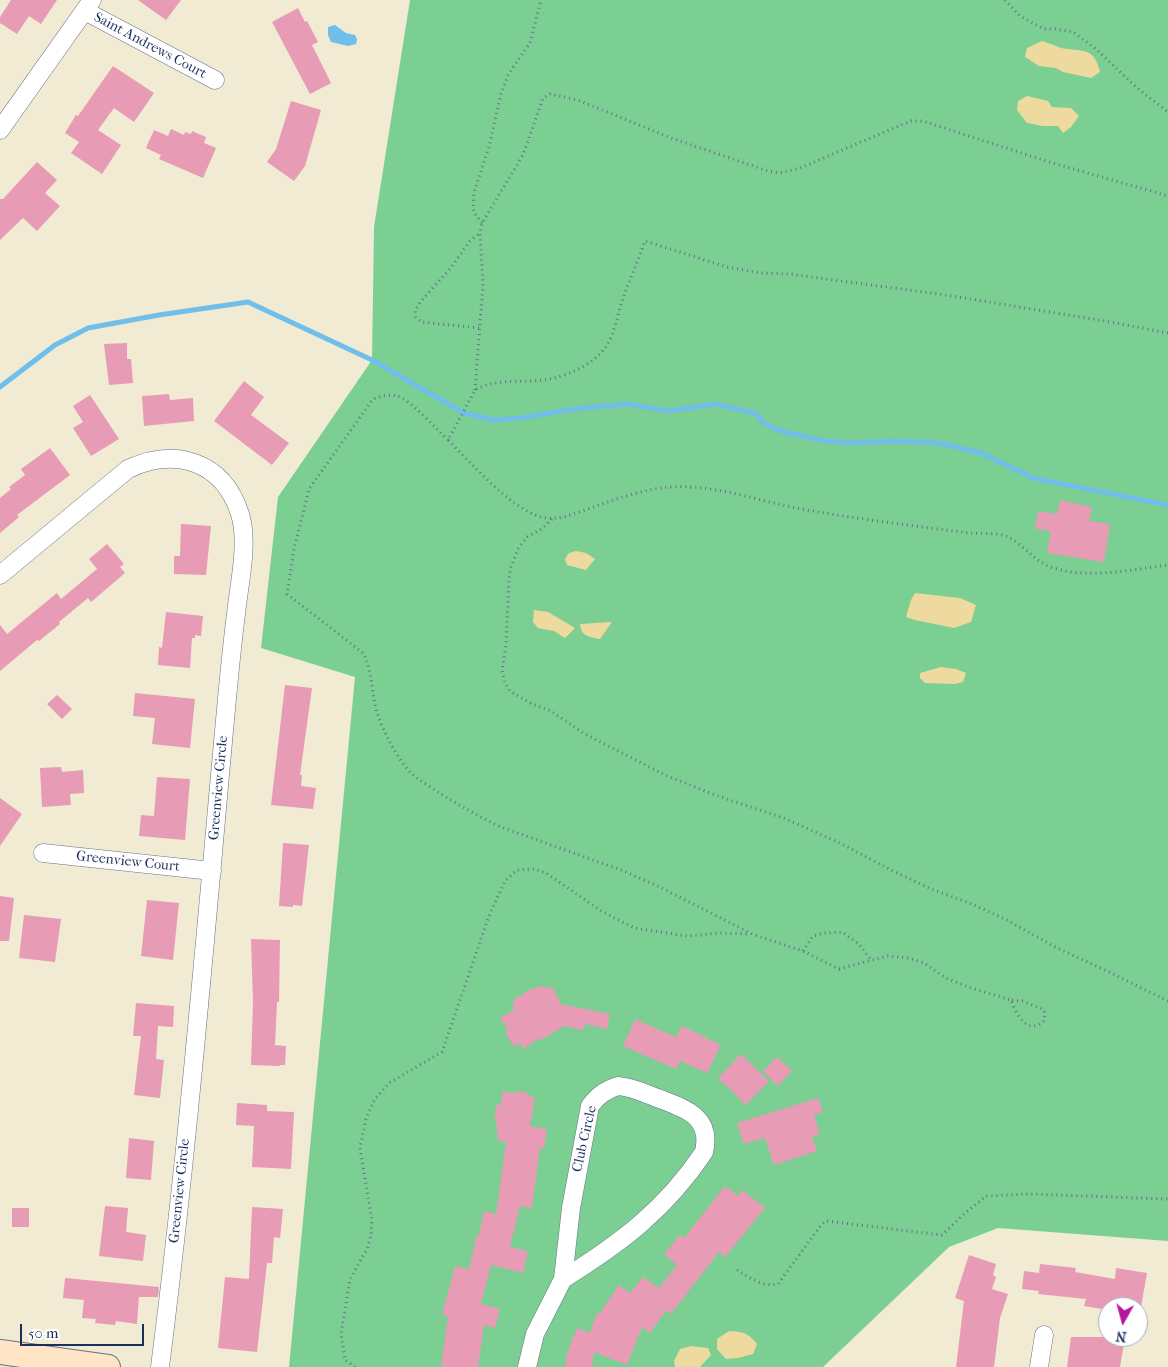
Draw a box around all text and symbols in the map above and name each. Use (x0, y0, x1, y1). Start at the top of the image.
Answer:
street label: Saint Andrews Court (91, 9, 209, 83)
street label: Greenview Circle (206, 735, 232, 841)
street label: Greenview Court (75, 848, 181, 876)
street label: Club Circle (569, 1104, 601, 1174)
street label: Greenview Circle (166, 1138, 194, 1244)
north arrow (1098, 1297, 1148, 1347)
scale bar (22, 1314, 146, 1346)
text: 50 m (28, 1324, 58, 1342)
text: N (1115, 1327, 1128, 1345)

